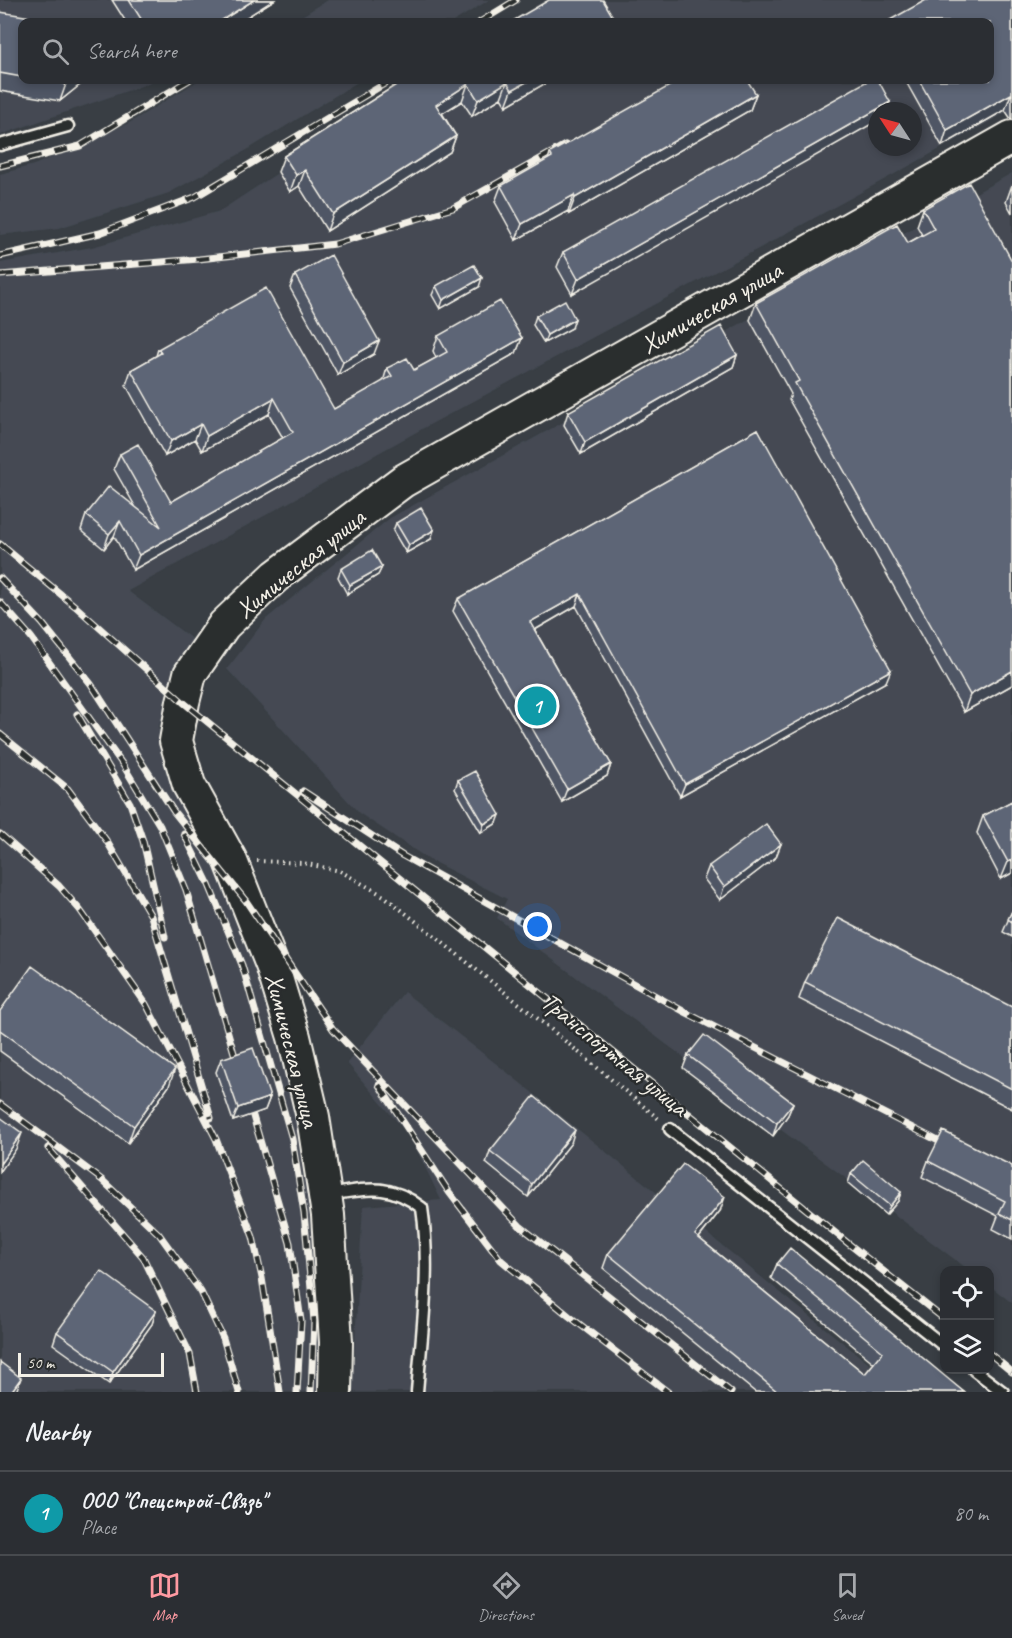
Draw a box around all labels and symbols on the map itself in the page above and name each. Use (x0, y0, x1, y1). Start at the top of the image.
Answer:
north arrow (868, 102, 922, 156)
street label: Химическая улица (635, 253, 789, 361)
street label: Химическая улица (229, 500, 373, 626)
pin: 1 (518, 684, 556, 728)
your location (523, 912, 552, 941)
street label: Химическая улица (257, 970, 328, 1132)
street label: Транспортная улица (535, 985, 696, 1125)
scale bar (18, 1350, 164, 1378)

